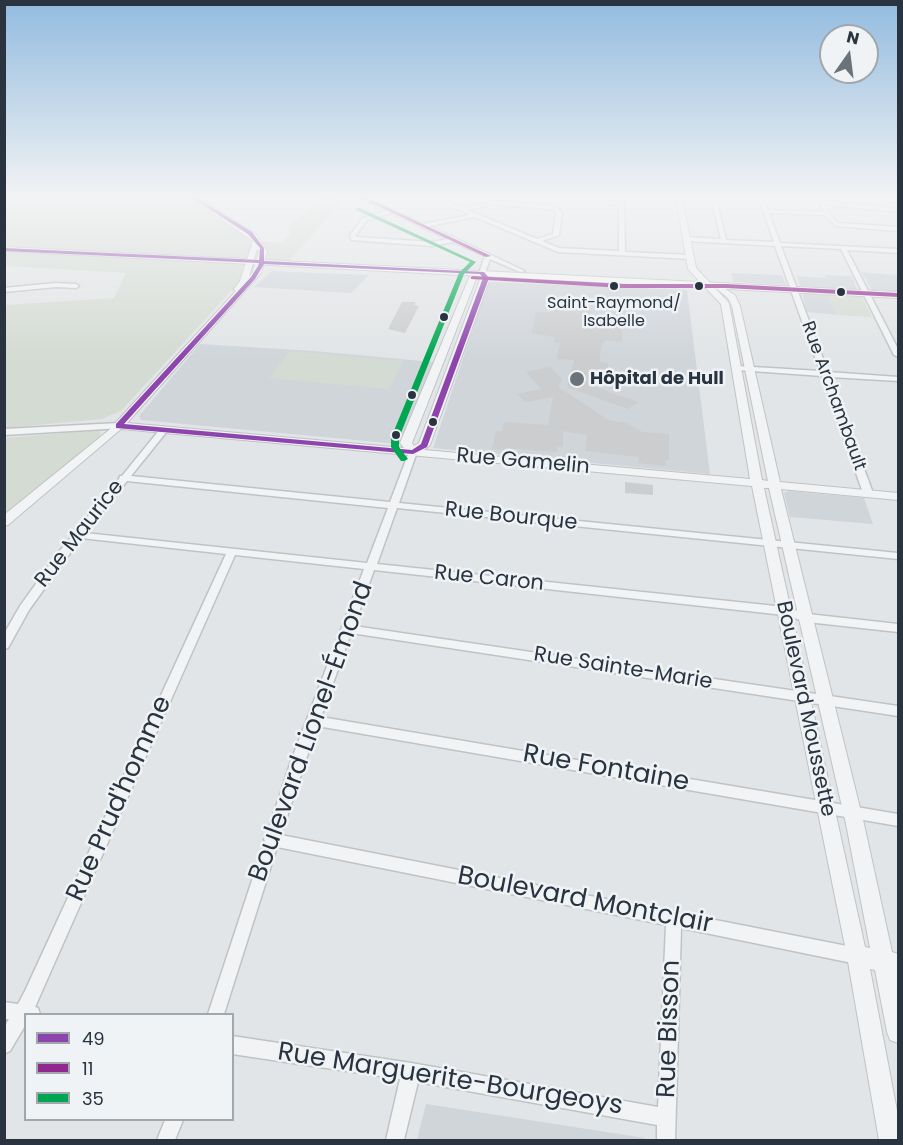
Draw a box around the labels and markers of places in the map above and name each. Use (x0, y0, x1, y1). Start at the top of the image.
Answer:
marker: Saint-Raymond/ Isabelle (608, 280, 620, 292)
unlabelled marker (693, 280, 705, 292)
unlabelled marker (835, 286, 847, 298)
place label: Saint-Raymond/ Isabelle (547, 294, 681, 332)
unlabelled marker (438, 311, 450, 323)
place label: Hôpital de Hull (590, 368, 724, 390)
marker: Hôpital de Hull (568, 370, 586, 388)
unlabelled marker (406, 389, 418, 401)
unlabelled marker (427, 416, 439, 428)
unlabelled marker (390, 429, 402, 441)

